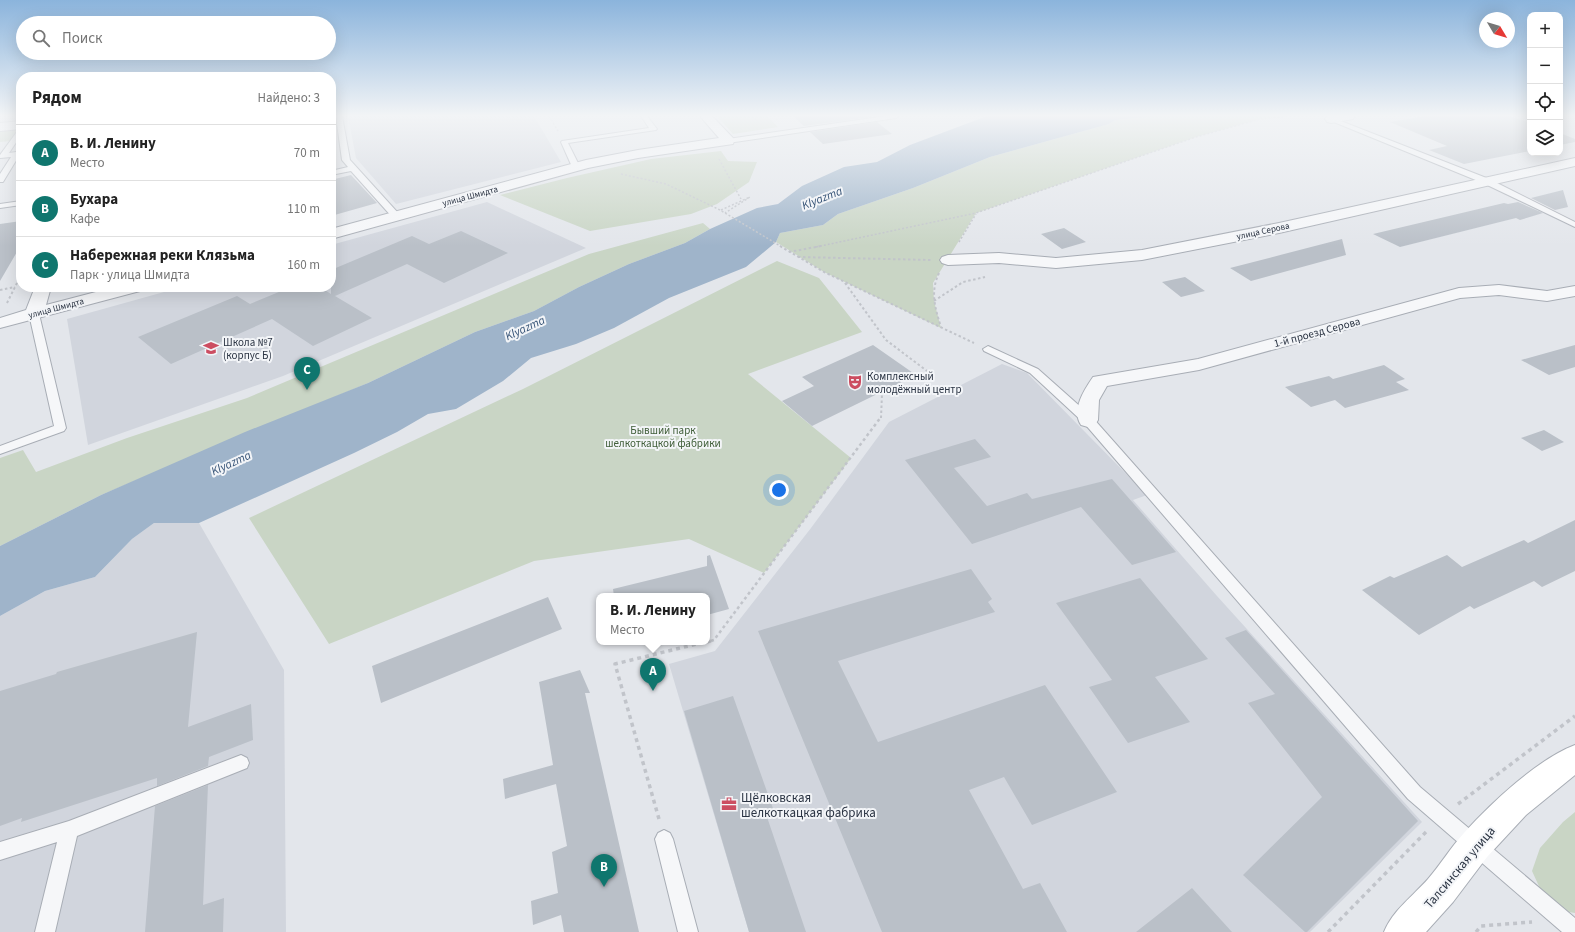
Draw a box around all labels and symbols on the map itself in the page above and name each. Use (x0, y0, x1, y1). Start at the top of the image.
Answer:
north arrow (1479, 12, 1515, 48)
water label: Klyazma (799, 182, 846, 214)
street label: улица Шмидта (441, 183, 499, 210)
street label: улица Серова (1235, 220, 1291, 243)
street label: улица Шмидта (27, 295, 85, 322)
water label: Klyazma (502, 312, 549, 345)
street label: 1-й проезд Серова (1272, 314, 1362, 351)
place label: Школа №7 (корпус Б) (223, 335, 273, 363)
school or university icon: Школа №7 (корпус Б) (202, 339, 220, 357)
pin: C (294, 357, 320, 390)
place label: Комплексный молодёжный центр (867, 369, 962, 397)
theatre icon: Комплексный молодёжный центр (846, 373, 864, 391)
park label: Бывший парк шелкоткацкой фабрики (605, 423, 721, 451)
water label: Klyazma (208, 447, 255, 480)
your location (769, 480, 789, 500)
pin: A (640, 658, 666, 691)
place label: Щёлковская шелкоткацкая фабрика (741, 789, 876, 822)
office icon: Щёлковская шелкоткацкая фабрика (720, 795, 738, 813)
street label: Талсинская улица (1420, 823, 1500, 913)
pin: B (591, 854, 617, 887)

